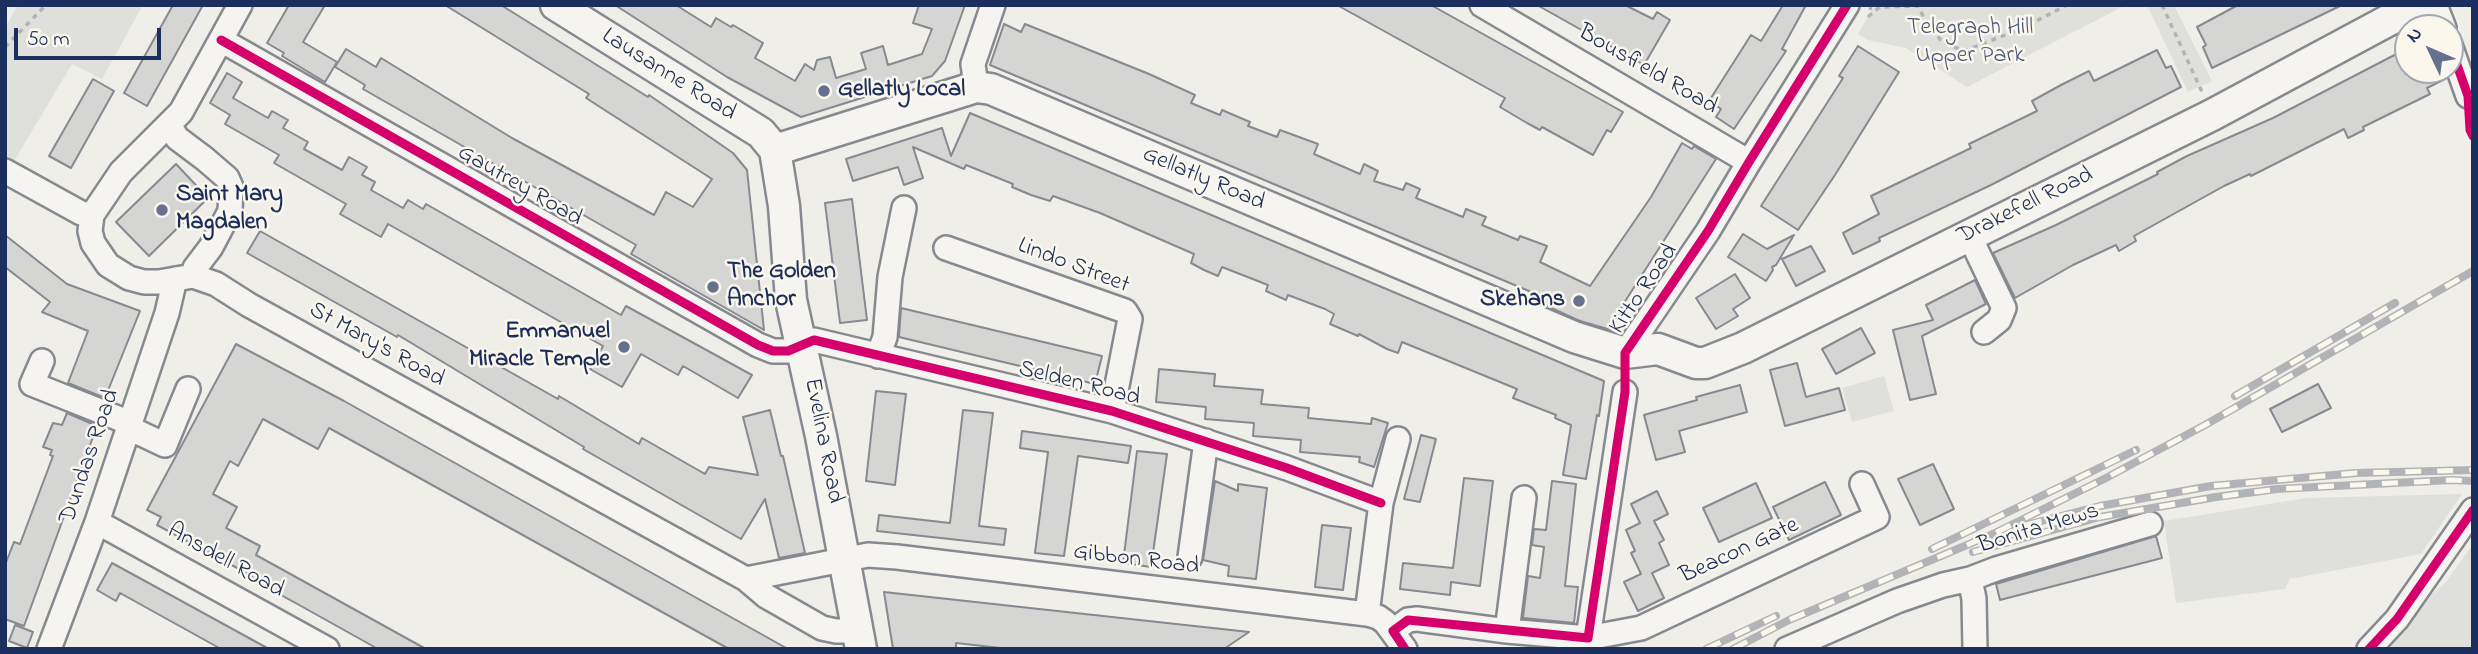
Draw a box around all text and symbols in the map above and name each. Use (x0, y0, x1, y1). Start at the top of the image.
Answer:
scale bar (18, 14, 164, 58)
north arrow (2394, 14, 2464, 84)
park label: Telegraph Hill Upper Park (1907, 15, 2033, 71)
street label: Bousfield Road (1572, 19, 1722, 123)
text: N (2401, 21, 2429, 49)
street label: Lausanne Road (595, 23, 741, 129)
text: 50 m (27, 25, 70, 55)
place label: Gellatly Local (838, 77, 965, 105)
marker: Gellatly Local (816, 83, 832, 99)
street label: Gautrey Road (451, 140, 587, 234)
street label: Gellatly Road (1137, 141, 1269, 219)
street label: Drakefell Road (1953, 162, 2099, 252)
place label: Saint Mary Magdalen (176, 182, 283, 238)
marker: Saint Mary Magdalen (154, 202, 170, 218)
street label: Lindo Street (1013, 233, 1133, 301)
street label: Kitto Road (1604, 239, 1686, 341)
place label: The Golden Anchor (727, 259, 836, 315)
marker: The Golden Anchor (705, 279, 721, 295)
place label: Skehans (1480, 287, 1565, 315)
marker: Skehans (1571, 293, 1587, 309)
street label: St Mary's Road (303, 297, 449, 395)
place label: Emmanuel Miracle Temple (469, 319, 610, 375)
marker: Emmanuel Miracle Temple (616, 339, 632, 355)
street label: Selden Road (1015, 356, 1143, 414)
street label: Evelina Road (796, 376, 848, 506)
street label: Dundas Road (55, 386, 127, 528)
street label: Bonita Mews (1975, 498, 2103, 562)
street label: Beacon Gate (1676, 512, 1804, 592)
street label: Ansdell Road (161, 518, 289, 606)
street label: Gibbon Road (1071, 539, 1201, 583)

